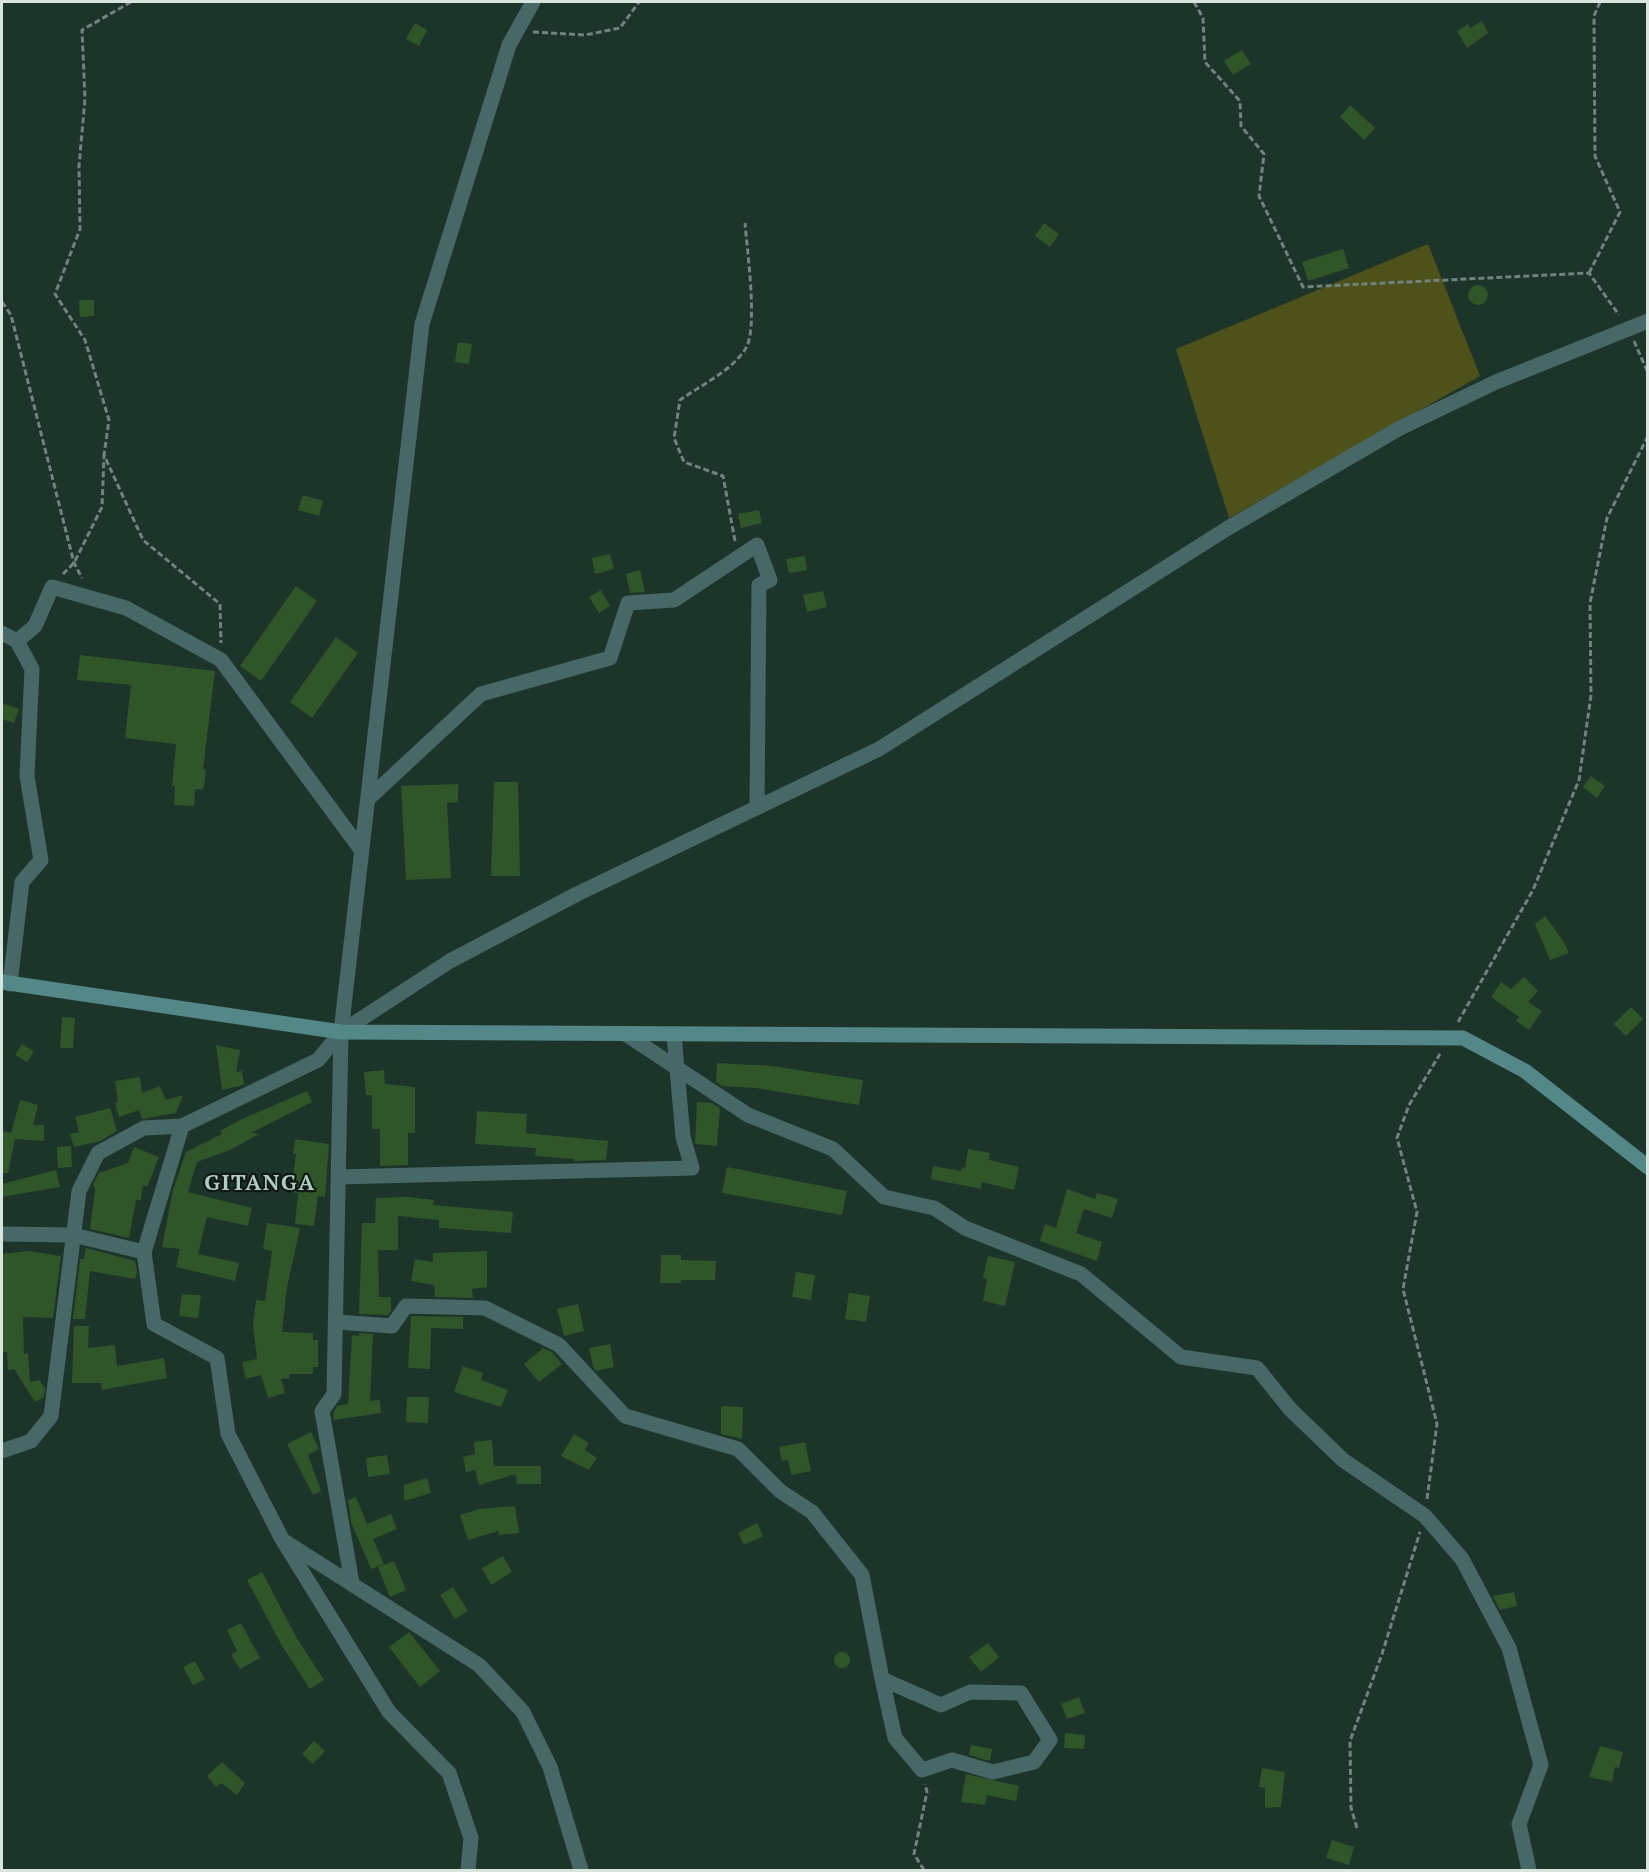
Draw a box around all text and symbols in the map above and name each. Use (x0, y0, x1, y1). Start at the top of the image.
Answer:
district label: GITANGA (204, 1171, 316, 1197)

